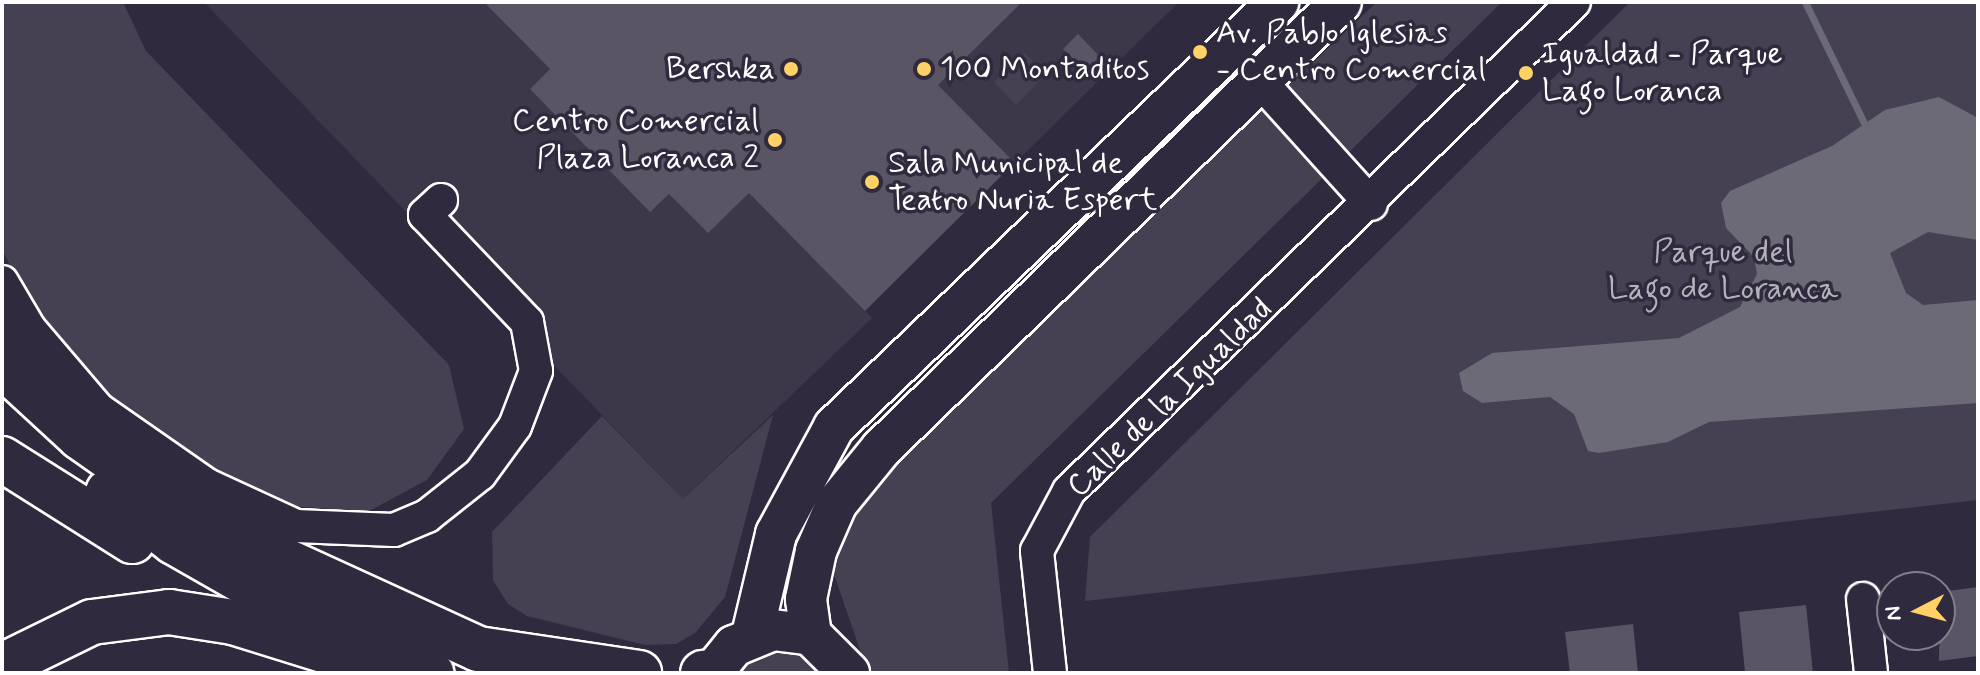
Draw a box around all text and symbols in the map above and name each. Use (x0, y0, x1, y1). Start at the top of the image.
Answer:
place label: Av. Pablo Iglesias - Centro Comercial (1216, 15, 1486, 90)
place label: Igualdad - Parque Lago Loranca (1542, 36, 1782, 111)
marker: Av. Pablo Iglesias - Centro Comercial (1191, 43, 1209, 61)
place label: Bershka (666, 50, 775, 88)
place label: 100 Montaditos (940, 50, 1149, 88)
marker: Bershka (782, 60, 800, 78)
marker: 100 Montaditos (915, 60, 933, 78)
marker: Igualdad - Parque Lago Loranca (1517, 64, 1535, 82)
place label: Centro Comercial Plaza Loranca 2 (512, 103, 759, 178)
marker: Centro Comercial Plaza Loranca 2 (766, 131, 784, 149)
place label: Sala Municipal de Teatro Nuria Espert (888, 145, 1157, 220)
marker: Sala Municipal de Teatro Nuria Espert (863, 173, 881, 191)
park label: Parque del Lago de Loranca (1609, 234, 1837, 309)
street label: Calle de la Igualdad (1061, 292, 1279, 504)
north arrow (1876, 571, 1956, 651)
text: N (1879, 605, 1909, 622)

